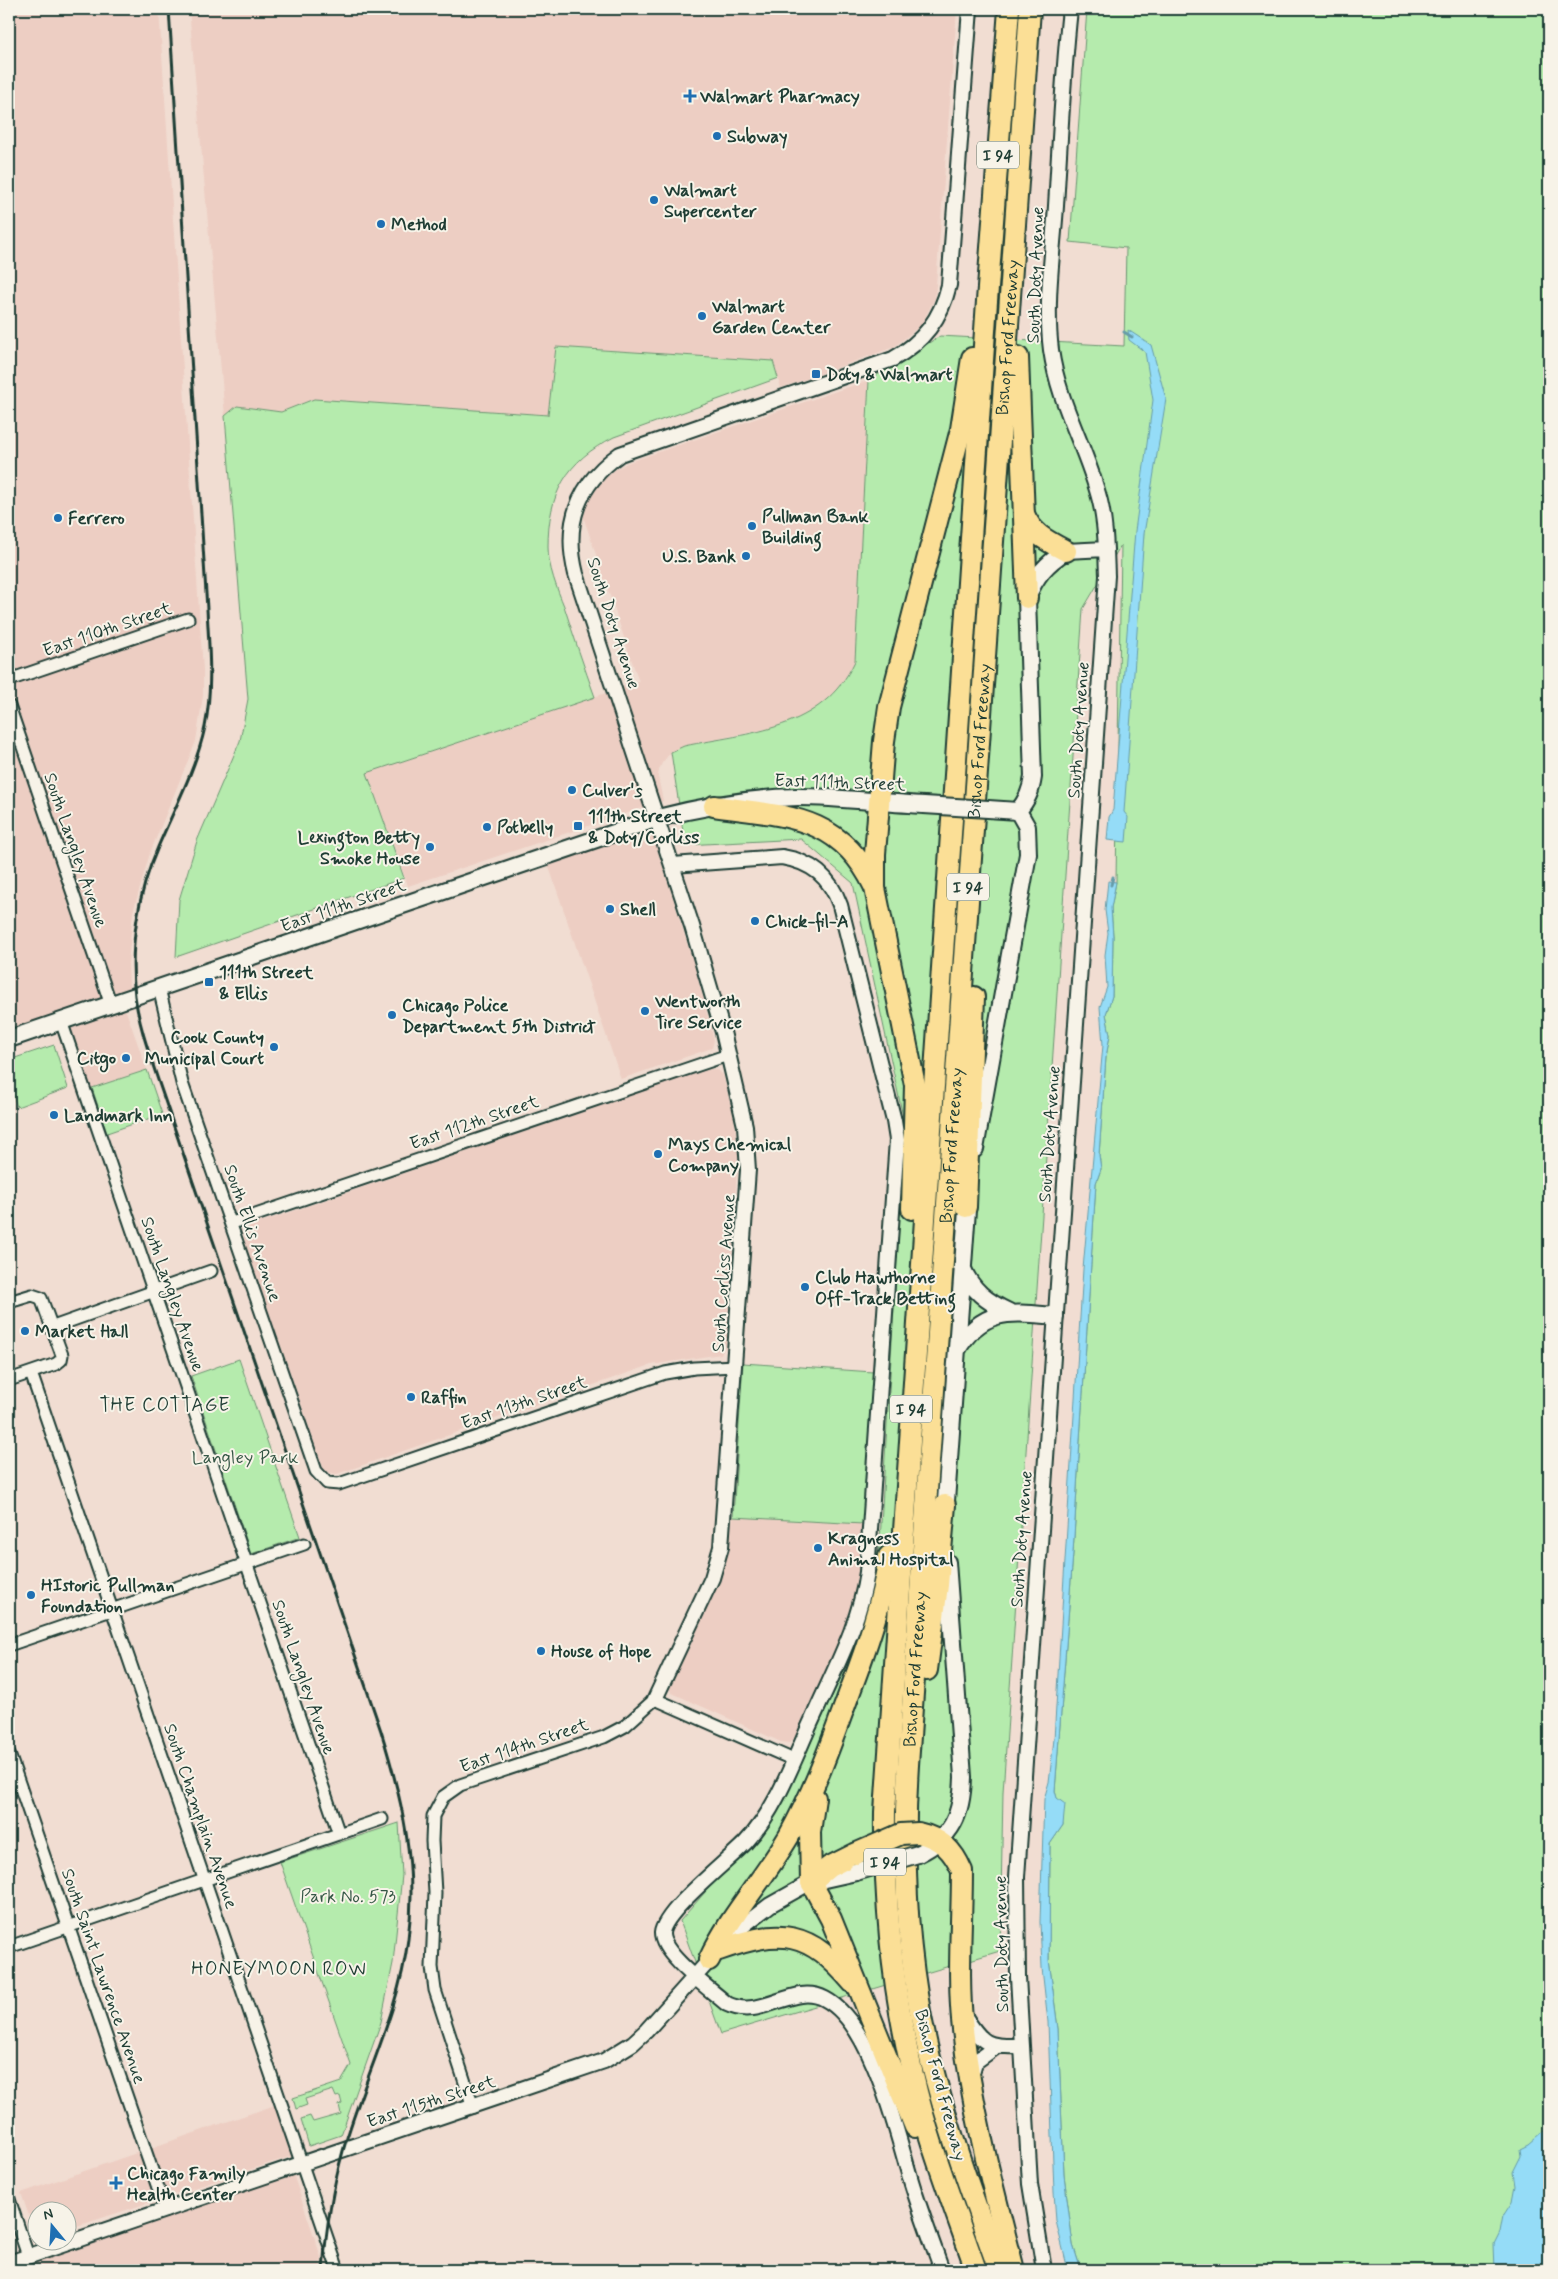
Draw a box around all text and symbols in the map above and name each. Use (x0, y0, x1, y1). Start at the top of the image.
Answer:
place label: Walmart Pharmacy (699, 85, 860, 109)
marker: Walmart Pharmacy (684, 90, 696, 102)
place label: Subway (727, 125, 788, 149)
marker: Subway (711, 130, 723, 142)
road number: I 94 (977, 142, 1019, 168)
place label: Walmart Supercenter (663, 179, 757, 224)
marker: Walmart Supercenter (648, 194, 660, 206)
street label: South Doty Avenue (1022, 206, 1050, 344)
place label: Method (391, 213, 447, 237)
marker: Method (375, 218, 387, 230)
street label: Bishop Ford Freeway (991, 259, 1026, 416)
place label: Walmart Garden Center (711, 295, 831, 340)
marker: Walmart Garden Center (696, 310, 708, 322)
place label: Doty & Walmart (826, 363, 953, 387)
marker: Doty & Walmart (810, 368, 822, 380)
place label: Pullman Bank Building (762, 505, 870, 552)
place label: Ferrero (68, 507, 125, 531)
marker: Ferrero (52, 512, 64, 524)
marker: Pullman Bank Building (746, 520, 758, 532)
place label: U.S. Bank (662, 545, 736, 569)
marker: U.S. Bank (740, 550, 752, 562)
street label: South Doty Avenue (580, 555, 646, 692)
street label: East 110th Street (40, 597, 175, 663)
street label: South Doty Avenue (1062, 661, 1096, 799)
street label: Bishop Ford Freeway (963, 663, 997, 820)
street label: East 111th Street (774, 769, 906, 797)
street label: South Langley Avenue (36, 770, 113, 931)
place label: Culver's (582, 779, 642, 803)
marker: Culver's (566, 784, 578, 796)
place label: 111th Street & Doty/Corliss (588, 805, 699, 850)
place label: Potbelly (497, 816, 553, 840)
marker: 111th Street & Doty/Corliss (572, 820, 584, 832)
marker: Potbelly (481, 821, 493, 833)
place label: Lexington Betty Smoke House (298, 826, 420, 871)
marker: Lexington Betty Smoke House (424, 841, 436, 853)
street label: East 111th Street (278, 873, 410, 939)
road number: I 94 (947, 874, 989, 900)
place label: Shell (620, 898, 656, 922)
marker: Shell (604, 903, 616, 915)
place label: Chick-fil-A (765, 910, 849, 934)
marker: Chick-fil-A (749, 915, 761, 927)
place label: 111th Street & Ellis (219, 961, 314, 1006)
marker: 111th Street & Ellis (203, 976, 215, 988)
place label: Wentworth Tire Service (654, 990, 742, 1035)
place label: Chicago Police Department 5th District (402, 994, 596, 1039)
marker: Wentworth Tire Service (639, 1005, 651, 1017)
marker: Chicago Police Department 5th District (386, 1009, 398, 1021)
place label: Cook County Municipal Court (145, 1026, 264, 1071)
marker: Cook County Municipal Court (268, 1041, 280, 1053)
place label: Citgo (77, 1047, 116, 1073)
marker: Citgo (120, 1052, 132, 1064)
street label: South Doty Avenue (1033, 1065, 1067, 1203)
street label: Bishop Ford Freeway (935, 1067, 969, 1224)
street label: East 112th Street (407, 1090, 542, 1156)
place label: Landmark Inn (64, 1104, 173, 1128)
marker: Landmark Inn (48, 1109, 60, 1121)
place label: Mays Chemical Company (668, 1133, 792, 1178)
marker: Mays Chemical Company (652, 1148, 664, 1160)
street label: South Ellis Avenue (217, 1161, 287, 1305)
street label: South Corliss Avenue (706, 1193, 742, 1353)
street label: South Langley Avenue (133, 1214, 210, 1375)
place label: Club Hawthorne Off-Track Betting (815, 1266, 956, 1313)
marker: Club Hawthorne Off-Track Betting (799, 1281, 811, 1293)
place label: Market Hall (35, 1320, 129, 1344)
marker: Market Hall (19, 1325, 31, 1337)
street label: East 113th Street (458, 1370, 591, 1436)
place label: Raffin (421, 1386, 467, 1410)
marker: Raffin (405, 1391, 417, 1403)
district label: THE COTTAGE (100, 1393, 230, 1418)
road number: I 94 (890, 1396, 932, 1422)
park label: Langley Park (192, 1446, 298, 1471)
street label: South Doty Avenue (1005, 1470, 1039, 1608)
place label: Kragness Animal Hospital (828, 1527, 954, 1572)
marker: Kragness Animal Hospital (812, 1542, 824, 1554)
place label: HIstoric Pullman Foundation (41, 1574, 175, 1619)
marker: HIstoric Pullman Foundation (25, 1589, 37, 1601)
street label: Bishop Ford Freeway (898, 1591, 933, 1748)
street label: South Langley Avenue (264, 1597, 341, 1758)
place label: House of Hope (551, 1640, 652, 1664)
marker: House of Hope (535, 1645, 547, 1657)
street label: East 114th Street (457, 1713, 592, 1779)
street label: South Champlain Avenue (157, 1720, 243, 1912)
road number: I 94 (864, 1848, 906, 1875)
street label: South Saint Lawrence Avenue (55, 1865, 151, 2087)
street label: South Doty Avenue (989, 1875, 1015, 2013)
park label: Park No. 573 (300, 1885, 396, 1909)
district label: HONEYMOON ROW (191, 1957, 367, 1982)
street label: Bishop Ford Freeway (908, 2007, 972, 2164)
street label: East 115th Street (364, 2070, 499, 2134)
place label: Chicago Family Health Center (127, 2162, 246, 2207)
marker: Chicago Family Health Center (109, 2176, 123, 2190)
north arrow (28, 2202, 78, 2252)
text: N (41, 2205, 56, 2225)

